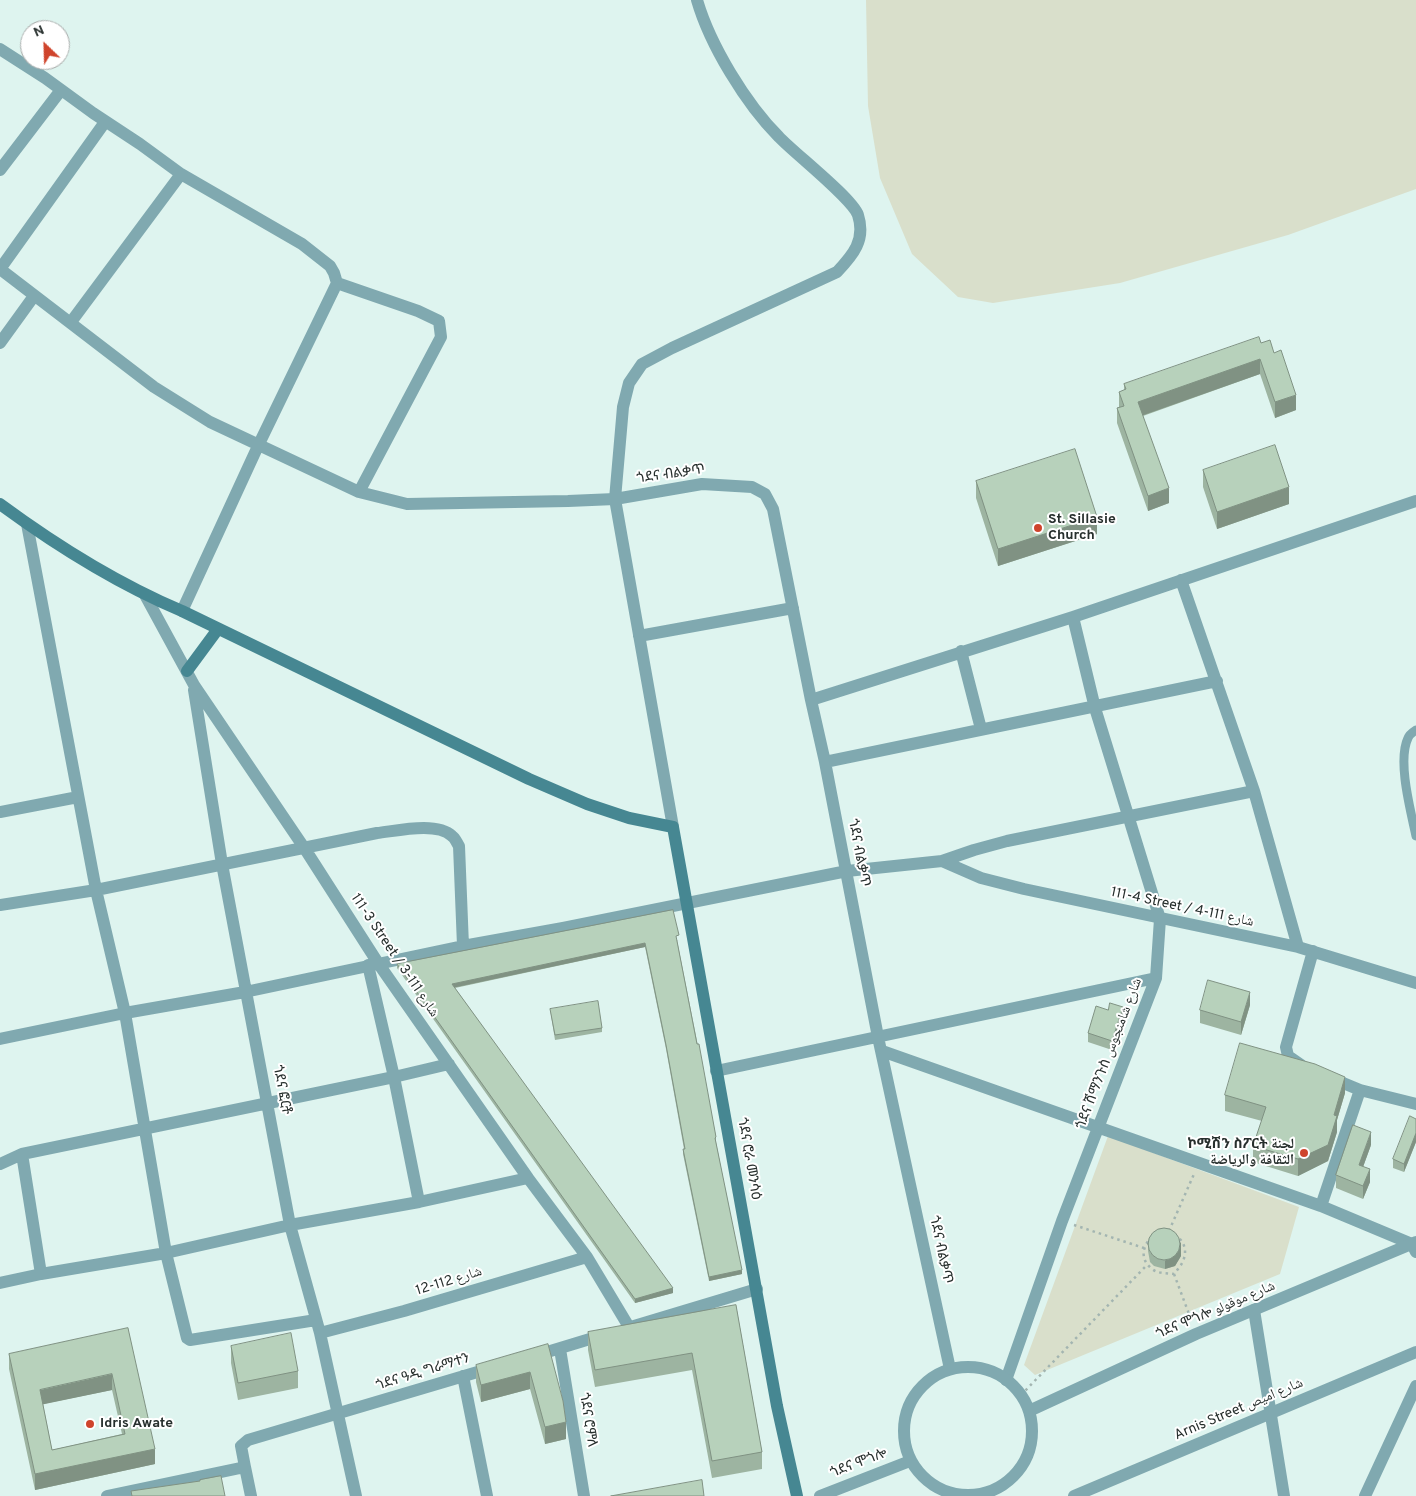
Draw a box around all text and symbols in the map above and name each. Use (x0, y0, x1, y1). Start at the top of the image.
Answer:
north arrow (20, 20, 70, 70)
text: N (31, 22, 47, 42)
street label: ጎደና ብልቃጥ (636, 462, 706, 488)
place label: St. Sillasie Church (1048, 512, 1116, 544)
marker: St. Sillasie Church (1032, 522, 1044, 534)
street label: ጎደና ብልቃጥ (843, 818, 873, 888)
street label: 111-4 Street / شارع 111-4 (1109, 885, 1255, 931)
street label: 111-3 Street / شارع 111-3 (346, 891, 442, 1021)
street label: ጎደና ሽማንጉስ شارع شامنجوس (1073, 976, 1147, 1132)
street label: ጎደና ፎርቶ (268, 1064, 294, 1116)
street label: ጎደና ሮራ መንሳዕ (732, 1116, 764, 1202)
place label: ኮሚሽን ስፖርት لجنة الثقافة والرياضة (1187, 1137, 1294, 1170)
marker: ኮሚሽን ስፖርት لجنة الثقافة والرياضة (1298, 1147, 1310, 1159)
street label: ጎደና ብልቃጥ (925, 1215, 955, 1285)
street label: شارع 112-12 (414, 1264, 484, 1300)
street label: ጎደና ሞጎሎ شارع موقولو (1154, 1278, 1278, 1344)
street label: ጎደና ዓዲ ግራማተን (374, 1351, 472, 1395)
street label: Arnis Street شارع اميص (1172, 1375, 1306, 1445)
street label: ጎደና ሮምለ (574, 1392, 600, 1448)
place label: Idris Awate (100, 1416, 173, 1432)
marker: Idris Awate (84, 1418, 96, 1430)
street label: ጎደና ሞጎሎ (828, 1445, 890, 1483)

